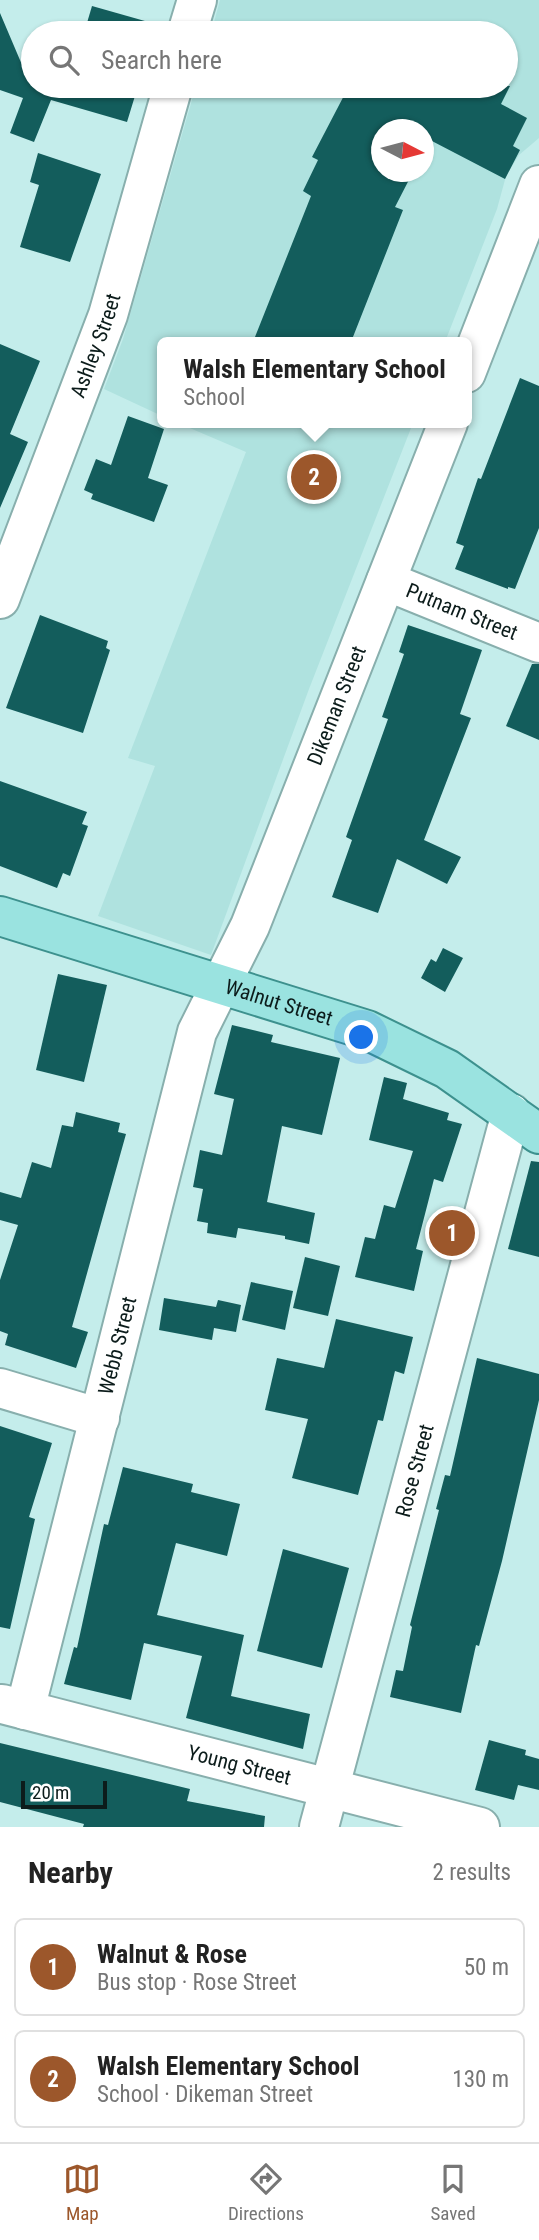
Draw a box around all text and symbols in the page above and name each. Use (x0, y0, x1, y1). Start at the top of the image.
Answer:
search box (21, 21, 518, 98)
icon: search (45, 41, 83, 79)
text: Search here (101, 45, 222, 75)
north arrow (371, 119, 434, 182)
street label: Ashley Street (66, 291, 125, 401)
popup (157, 337, 472, 428)
text: Walsh Elementary School (183, 354, 446, 384)
text: School (183, 384, 245, 411)
pin: 2 (291, 451, 337, 503)
street label: Putnam Street (403, 578, 521, 645)
street label: Dikeman Street (303, 642, 371, 768)
street label: Walnut Street (222, 975, 336, 1031)
your location (344, 1020, 378, 1054)
pin: 1 (429, 1207, 475, 1259)
street label: Webb Street (93, 1294, 141, 1397)
street label: Rose Street (391, 1422, 439, 1520)
street label: Young Street (185, 1740, 293, 1790)
scale bar (21, 1778, 107, 1810)
text: 20 m (32, 1781, 69, 1804)
text: Nearby (28, 1855, 113, 1890)
text: 2 results (433, 1859, 511, 1886)
text: Walnut & Rose (97, 1939, 247, 1969)
text: 1 (47, 1954, 59, 1981)
text: 50 m (464, 1954, 509, 1981)
text: Bus stop · Rose Street (97, 1969, 297, 1996)
text: Walsh Elementary School (97, 2051, 360, 2081)
text: 2 (47, 2066, 59, 2093)
text: 130 m (452, 2066, 509, 2093)
text: School · Dikeman Street (97, 2081, 313, 2108)
tab: Map (63, 2160, 101, 2225)
tab: Directions (228, 2160, 304, 2225)
tab: Saved (430, 2160, 476, 2225)

